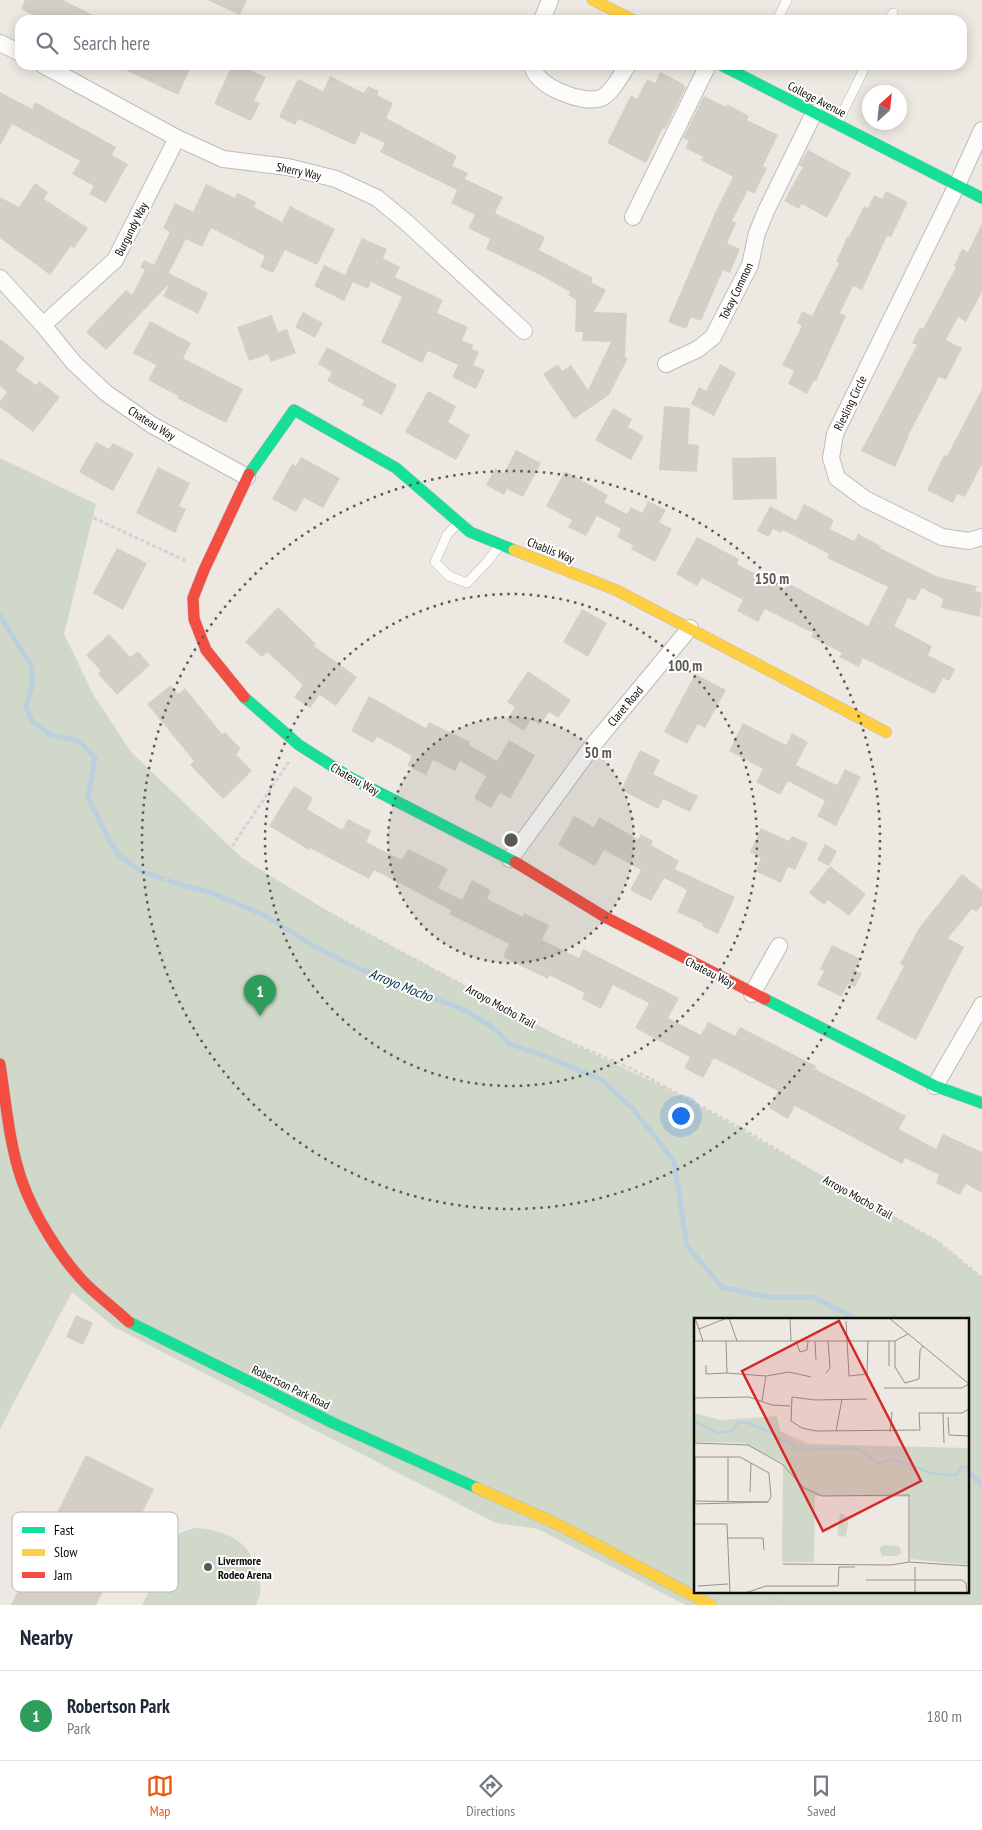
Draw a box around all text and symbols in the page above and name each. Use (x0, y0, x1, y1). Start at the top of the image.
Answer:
search box (15, 15, 967, 70)
icon: search (33, 29, 61, 57)
text: Search here (73, 31, 150, 55)
street label: College Avenue (785, 78, 849, 120)
north arrow (862, 85, 907, 130)
street label: Sherry Way (275, 159, 323, 183)
street label: Burgundy Way (111, 199, 151, 258)
street label: Tokay Common (716, 260, 756, 322)
street label: Riesling Circle (830, 373, 870, 433)
street label: Chateau Way (126, 403, 179, 444)
street label: Chablis Way (525, 534, 577, 566)
text: 150 m (755, 569, 789, 588)
text: 100 m (668, 656, 702, 675)
street label: Claret Road (604, 683, 646, 729)
text: 50 m (584, 743, 612, 762)
street label: Chateau Way (328, 760, 382, 799)
centre of rings (502, 831, 520, 849)
street label: Chateau Way (683, 953, 737, 991)
water label: Arroyo Mocho (367, 964, 436, 1006)
pin: 1 (244, 975, 276, 1016)
street label: Arroyo Mocho Trail (464, 981, 539, 1031)
your location (668, 1103, 694, 1129)
street label: Arroyo Mocho Trail (821, 1172, 896, 1222)
inset map (694, 1318, 970, 1592)
street label: Robertson Park Road (249, 1362, 333, 1412)
legend (12, 1512, 178, 1592)
text: Fast (54, 1521, 74, 1539)
text: Slow (54, 1543, 78, 1561)
place label: Livermore Rodeo Arena (218, 1553, 272, 1582)
marker: Livermore Rodeo Arena (202, 1561, 214, 1573)
text: Jam (53, 1566, 72, 1584)
text: Nearby (20, 1624, 73, 1651)
text: Robertson Park (67, 1694, 170, 1718)
text: 1 (32, 1706, 40, 1726)
text: 180 m (927, 1706, 962, 1726)
text: Park (67, 1718, 91, 1738)
tab: Map (146, 1772, 174, 1820)
tab: Directions (466, 1772, 515, 1820)
tab: Saved (807, 1772, 836, 1820)

